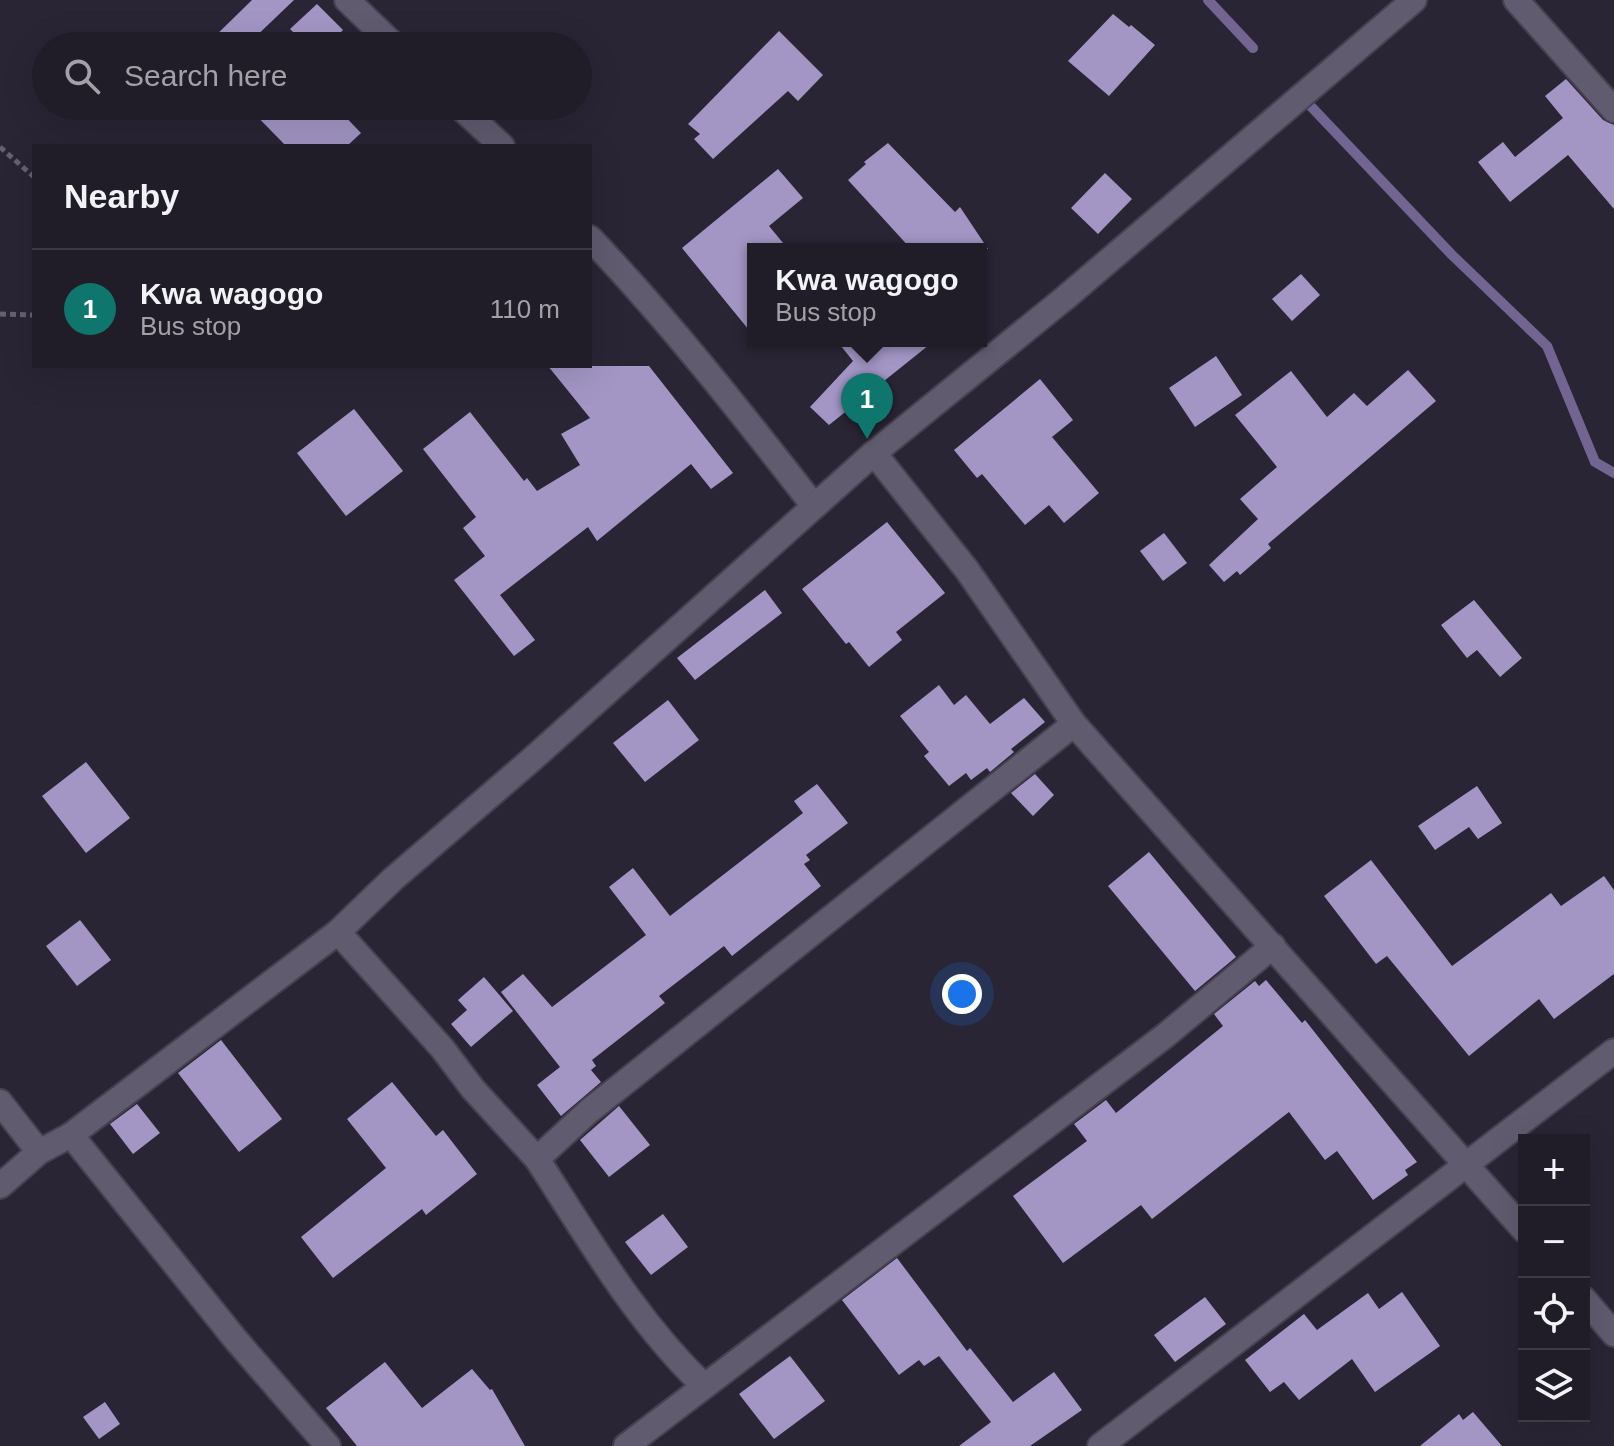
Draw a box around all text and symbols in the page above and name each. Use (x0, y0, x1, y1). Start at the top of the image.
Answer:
search box (32, 32, 592, 120)
icon: search (60, 54, 104, 98)
text: Search here (124, 59, 287, 92)
text: Nearby (64, 177, 179, 215)
popup (747, 243, 987, 347)
text: Kwa wagogo (775, 263, 959, 296)
text: Kwa wagogo (140, 277, 323, 310)
text: 1 (83, 294, 97, 324)
text: 110 m (490, 294, 560, 324)
text: Bus stop (775, 297, 877, 327)
text: Bus stop (140, 311, 241, 341)
pin: 1 (841, 373, 893, 439)
your location (942, 974, 982, 1014)
map controls (1518, 1134, 1590, 1422)
button: + (1518, 1134, 1590, 1206)
button: − (1518, 1206, 1590, 1278)
button: locate (1518, 1278, 1590, 1350)
button: layers (1518, 1350, 1590, 1422)

